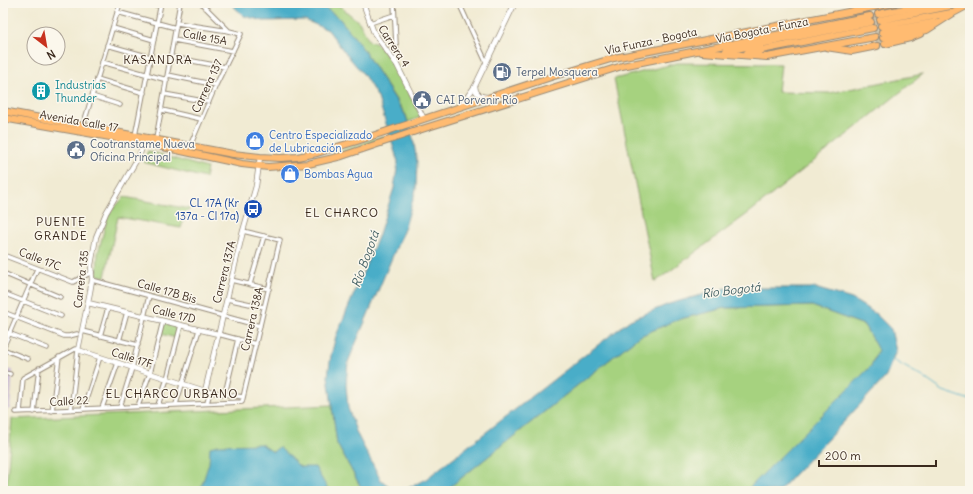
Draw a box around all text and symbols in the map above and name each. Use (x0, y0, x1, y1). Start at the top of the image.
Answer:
street label: Vía Bogota - Funza (715, 14, 809, 46)
street label: Carrera 4 (375, 22, 413, 70)
street label: Vía Funza - Bogota (604, 24, 698, 58)
north arrow (26, 26, 66, 66)
street label: Calle 15A (182, 26, 228, 48)
text: N (44, 47, 58, 63)
district label: KASANDRA (123, 52, 193, 67)
street label: Carrera 137 (189, 57, 226, 115)
fuel station icon: Terpel Mosquera (491, 61, 513, 83)
place label: Terpel Mosquera (516, 65, 598, 79)
place label: Industrias Thunder (55, 78, 106, 105)
building icon: Industrias Thunder (30, 80, 52, 102)
public building icon: CAI Porvenir Río (411, 89, 433, 111)
place label: CAI Porvenir Río (436, 93, 518, 107)
street label: Avenida Calle 17 (39, 107, 120, 135)
place label: Centro Especializado de Lubricación (269, 128, 372, 155)
shop icon: Centro Especializado de Lubricación (244, 130, 266, 152)
place label: Cootranstame Nueva Oficina Principal (90, 137, 195, 164)
public building icon: Cootranstame Nueva Oficina Principal (65, 139, 87, 161)
shop icon: Bombas Agua (279, 163, 301, 185)
place label: Bombas Agua (304, 167, 373, 181)
place label: CL 17A (Kr 137a - Cl 17a) (175, 196, 240, 223)
bus stop icon: CL 17A (Kr 137a - Cl 17a) (242, 198, 264, 220)
district label: EL CHARCO (305, 205, 379, 220)
district label: PUENTE GRANDE (34, 214, 88, 243)
water label: Río Bogotá (348, 228, 382, 289)
street label: Carrera 137A (209, 239, 239, 305)
street label: Calle 17C (17, 245, 63, 273)
street label: Carrera 135 (71, 249, 91, 309)
street label: Calle 17B Bis (136, 276, 198, 306)
water label: Río Bogotá (701, 279, 762, 301)
street label: Carrera 138A (238, 286, 266, 352)
street label: Calle 17D (151, 302, 197, 326)
street label: Calle 17F (109, 345, 155, 371)
district label: EL CHARCO URBANO (106, 386, 238, 401)
street label: Calle 22 (49, 393, 89, 409)
scale bar (819, 442, 936, 468)
text: 200 m (825, 448, 861, 463)

